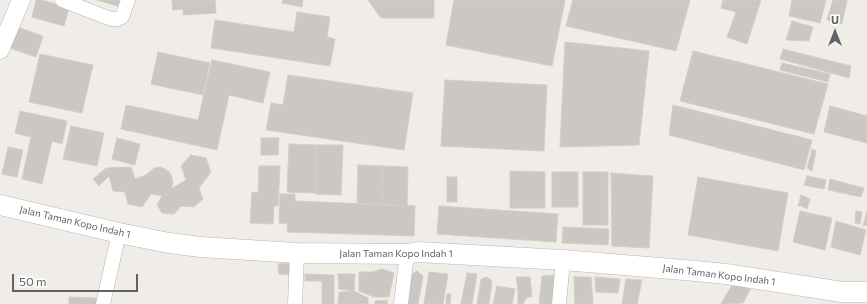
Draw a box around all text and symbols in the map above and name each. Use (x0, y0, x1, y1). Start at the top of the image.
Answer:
north arrow (815, 12, 855, 52)
text: U (831, 13, 839, 26)
street label: Jalan Taman Kopo Indah 1 (18, 203, 132, 241)
street label: Jalan Taman Kopo Indah 1 (339, 248, 453, 260)
street label: Jalan Taman Kopo Indah 1 (662, 262, 776, 288)
scale bar (14, 266, 140, 292)
text: 50 m (19, 274, 47, 288)

